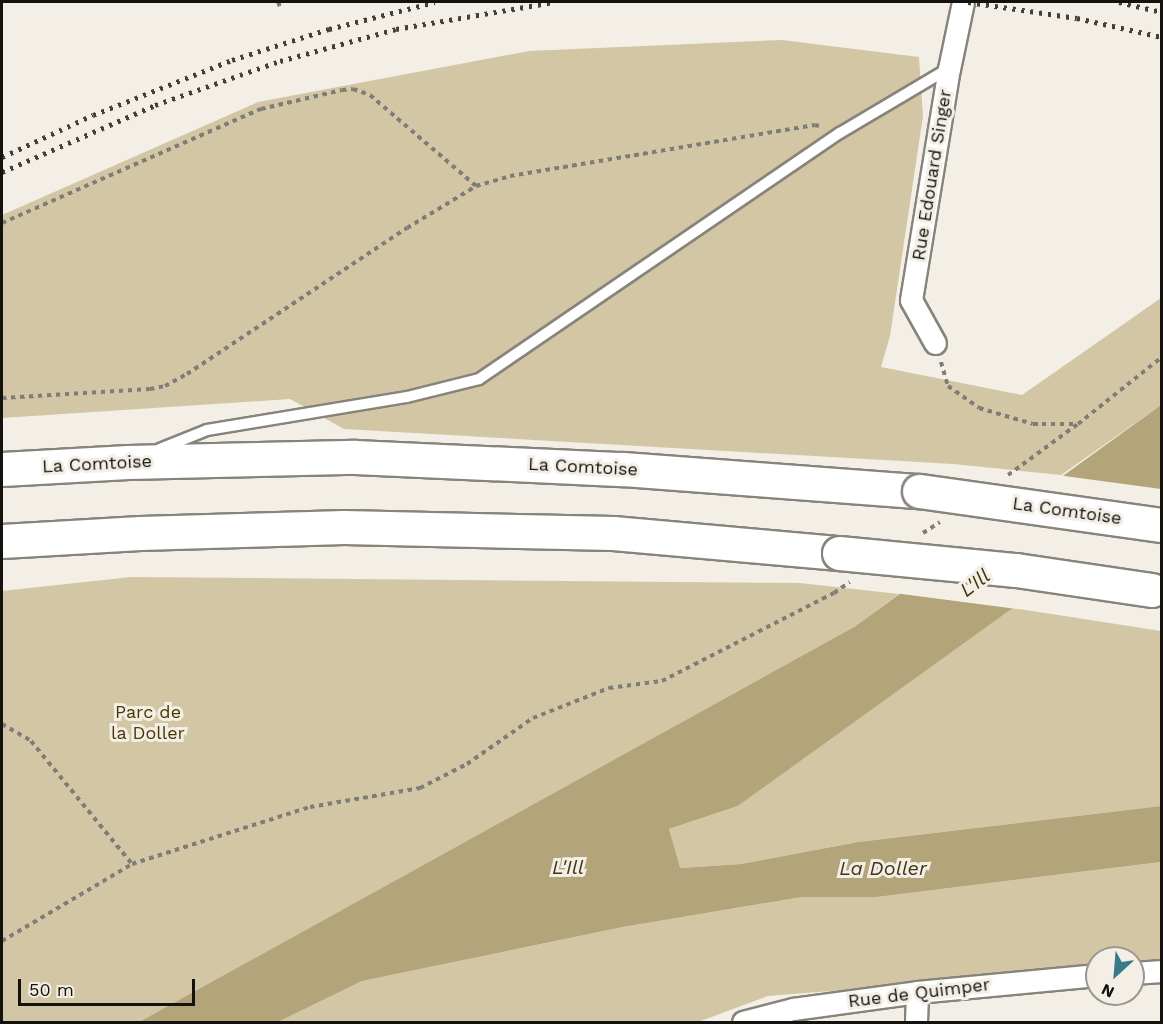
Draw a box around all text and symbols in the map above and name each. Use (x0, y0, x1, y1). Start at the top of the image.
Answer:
street label: Rue Edouard Singer (908, 88, 956, 262)
street label: La Comtoise (41, 450, 153, 478)
street label: La Comtoise (527, 453, 639, 481)
street label: La Comtoise (1011, 493, 1123, 529)
water label: L'Ill (955, 564, 995, 602)
park label: Parc de la Doller (111, 702, 185, 744)
water label: L'Ill (552, 855, 584, 879)
water label: La Doller (839, 856, 927, 880)
north arrow (1085, 946, 1145, 1006)
scale bar (21, 967, 198, 1005)
street label: Rue de Quimper (847, 974, 991, 1012)
text: 50 m (29, 979, 74, 1000)
text: N (1098, 980, 1117, 1002)

